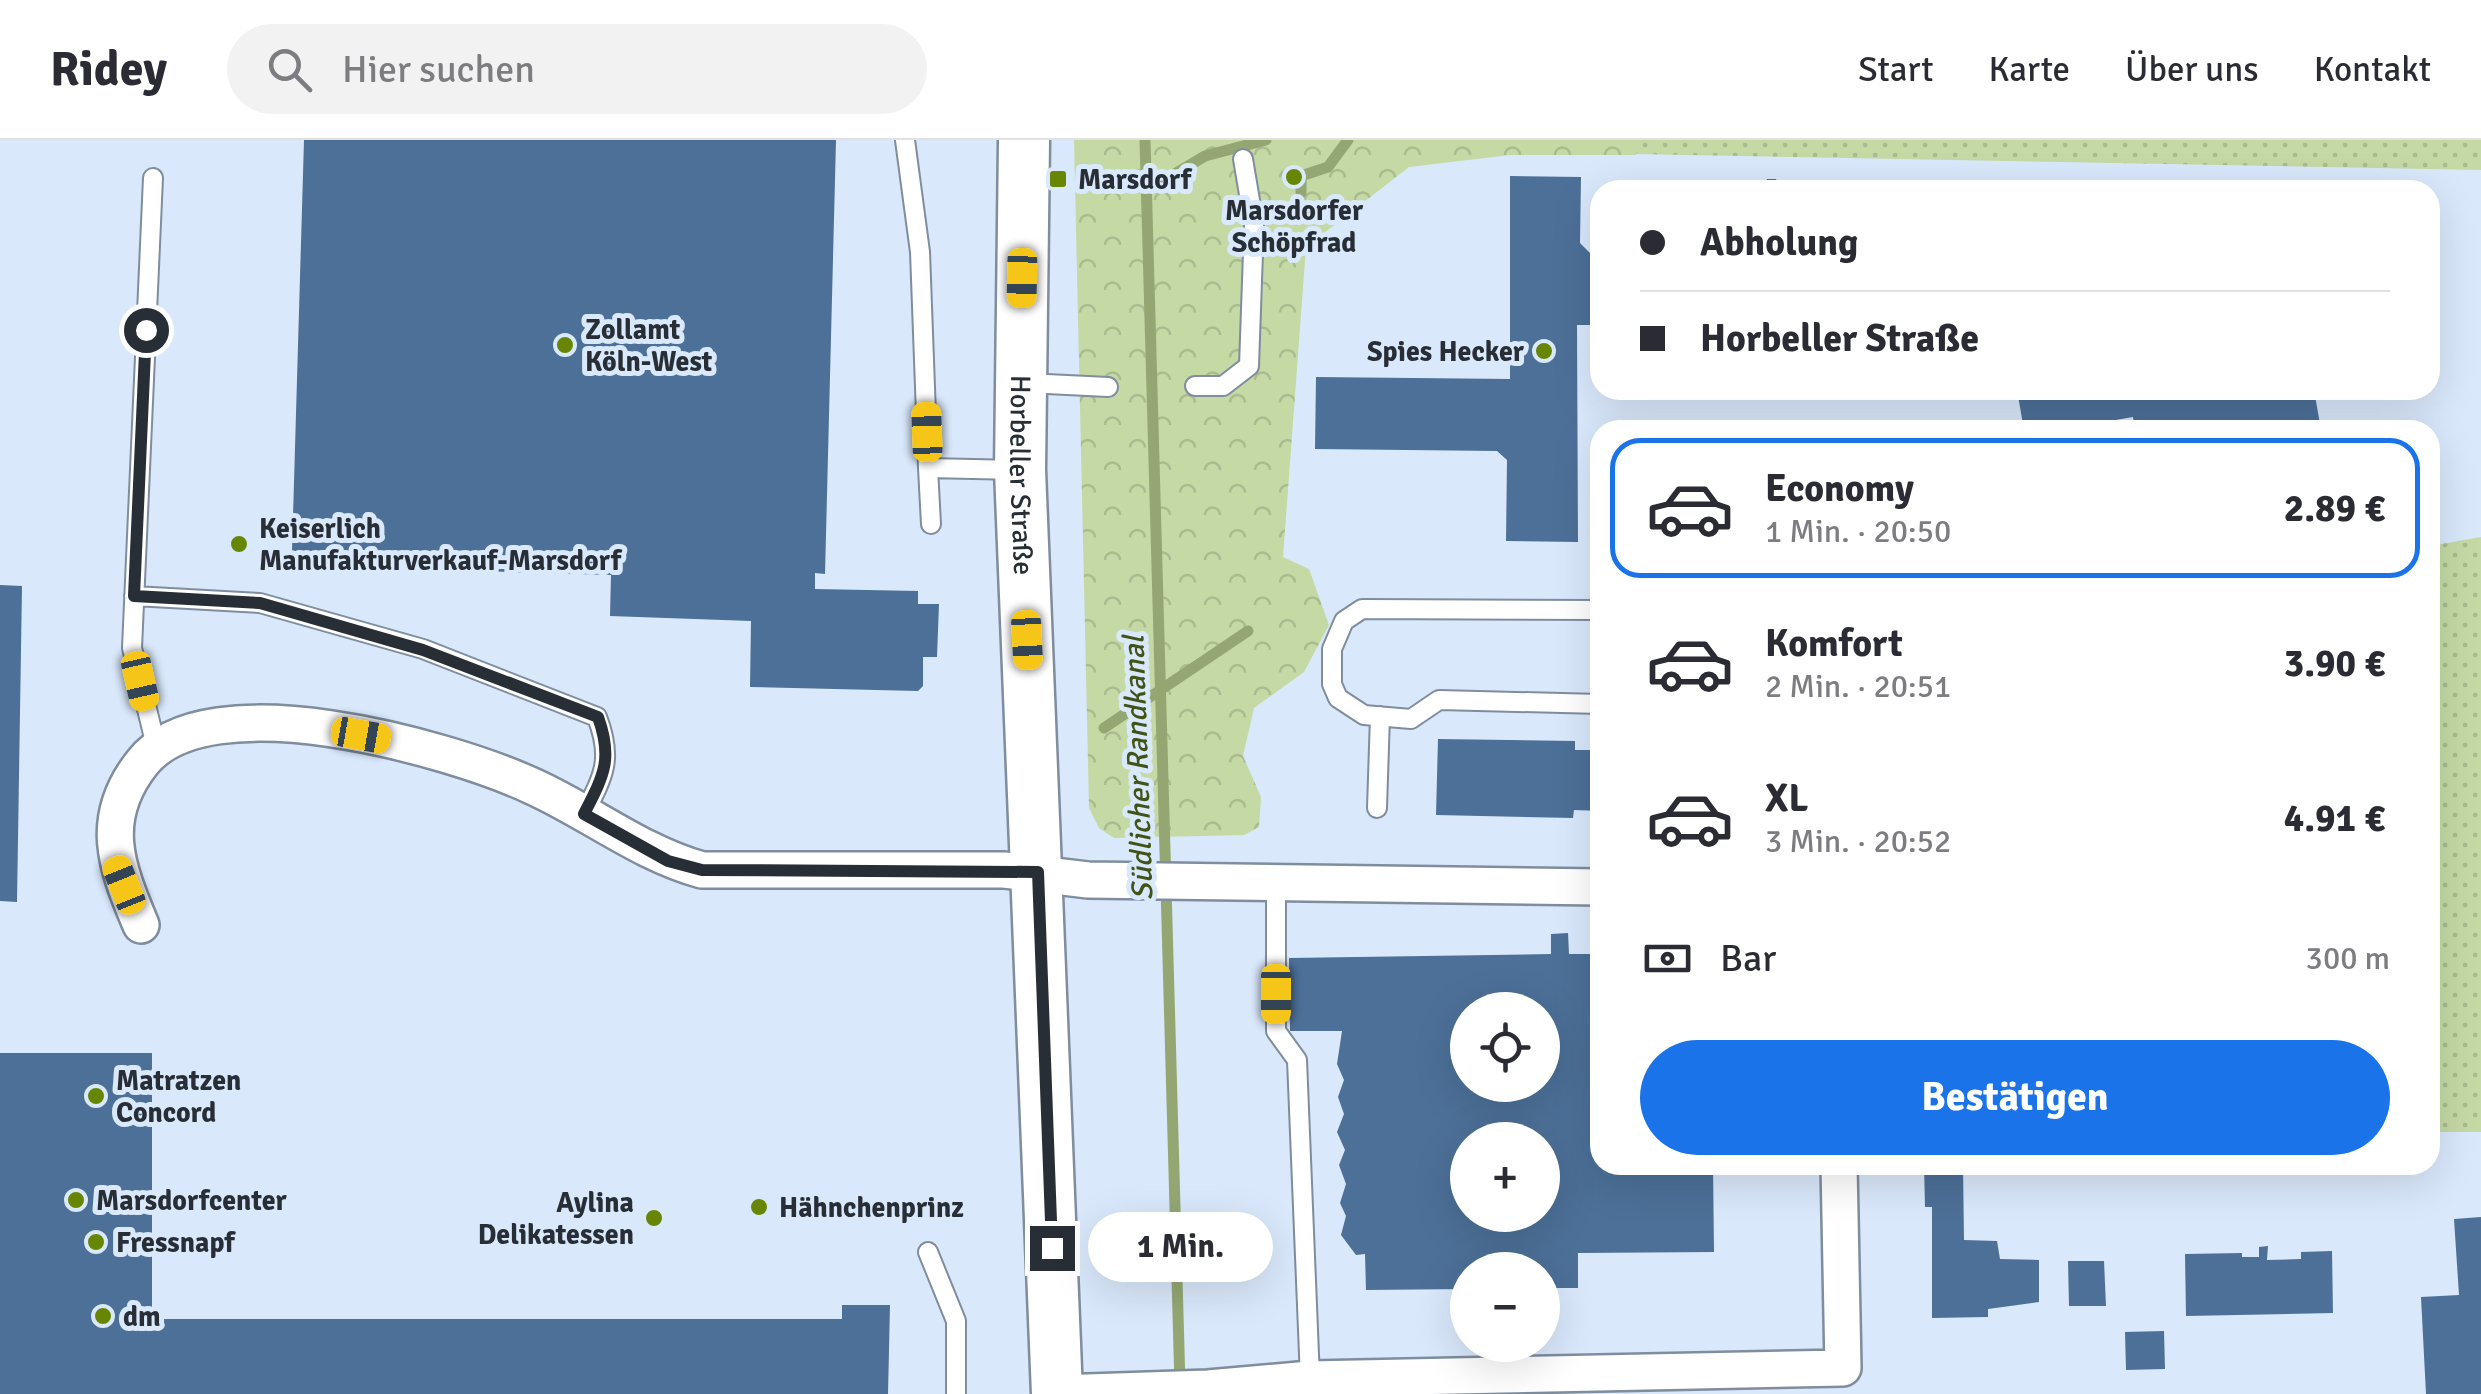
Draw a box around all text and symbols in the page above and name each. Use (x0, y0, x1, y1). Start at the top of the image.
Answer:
search box (227, 24, 927, 114)
text: Ridey (50, 40, 167, 99)
icon: search (262, 42, 317, 97)
text: Hier suchen (342, 46, 535, 93)
text: Start (1858, 48, 1933, 91)
text: Karte (1988, 48, 2070, 91)
text: Über uns (2125, 48, 2259, 91)
text: Kontakt (2314, 48, 2431, 91)
place label: Marsdorf (1078, 163, 1193, 197)
marker: Marsdorfer Schöpfrad (1283, 166, 1305, 188)
marker: Marsdorf (1047, 168, 1069, 190)
place label: Marsdorfer Schöpfrad (1225, 194, 1364, 260)
text: Abholung (1700, 219, 1858, 266)
car (1006, 248, 1038, 308)
route start (124, 308, 169, 353)
place label: Zollamt Köln-West (585, 313, 713, 379)
text: Horbeller Straße (1700, 315, 1979, 362)
marker: Zollamt Köln-West (554, 334, 576, 356)
place label: Spies Hecker (1367, 335, 1525, 369)
marker: Spies Hecker (1533, 340, 1555, 362)
street label: Horbeller Straße (1002, 375, 1040, 576)
car (911, 401, 943, 463)
icon: car (1645, 463, 1735, 553)
text: Economy (1765, 465, 1914, 512)
text: 2.89 € (2284, 485, 2385, 532)
place label: Keiserlich Manufakturverkauf-Marsdorf (259, 512, 623, 578)
text: 1 Min. · 20:50 (1765, 512, 1951, 551)
marker: Keiserlich Manufakturverkauf-Marsdorf (228, 533, 250, 555)
car (1010, 609, 1044, 671)
icon: car (1645, 618, 1735, 708)
text: Komfort (1765, 620, 1903, 667)
water label: Südlicher Randkanal (1115, 633, 1162, 901)
text: 3.90 € (2284, 640, 2385, 687)
car (119, 648, 161, 714)
text: 2 Min. · 20:51 (1765, 667, 1951, 706)
car (329, 715, 393, 755)
icon: car (1645, 773, 1735, 863)
text: XL (1765, 775, 1808, 822)
text: 4.91 € (2284, 795, 2385, 842)
text: 3 Min. · 20:52 (1765, 822, 1951, 861)
car (99, 852, 149, 918)
icon: cash (1640, 931, 1695, 986)
text: Bar (1720, 935, 1776, 982)
text: 300 m (2306, 939, 2390, 978)
car (1261, 964, 1291, 1024)
map controls (1450, 992, 1560, 1362)
button: locate (1450, 992, 1560, 1102)
button: Bestätigen (1640, 1040, 2390, 1155)
place label: Matratzen Concord (116, 1064, 241, 1130)
marker: Matratzen Concord (85, 1085, 107, 1107)
button: + (1450, 1122, 1560, 1232)
place label: Marsdorfcenter (96, 1184, 288, 1218)
place label: Aylina Delikatessen (478, 1186, 634, 1252)
marker: Marsdorfcenter (65, 1189, 87, 1211)
place label: Hähnchenprinz (779, 1191, 964, 1225)
marker: Hähnchenprinz (748, 1196, 770, 1218)
marker: Aylina Delikatessen (643, 1207, 665, 1229)
callout: 1 Min. (1087, 1213, 1272, 1283)
place label: Fressnapf (116, 1226, 236, 1260)
route end (1030, 1226, 1075, 1271)
text: 1 Min. (1137, 1227, 1224, 1266)
marker: Fressnapf (85, 1231, 107, 1253)
button: − (1450, 1252, 1560, 1362)
place label: dm (123, 1300, 161, 1334)
marker: dm (92, 1305, 114, 1327)

